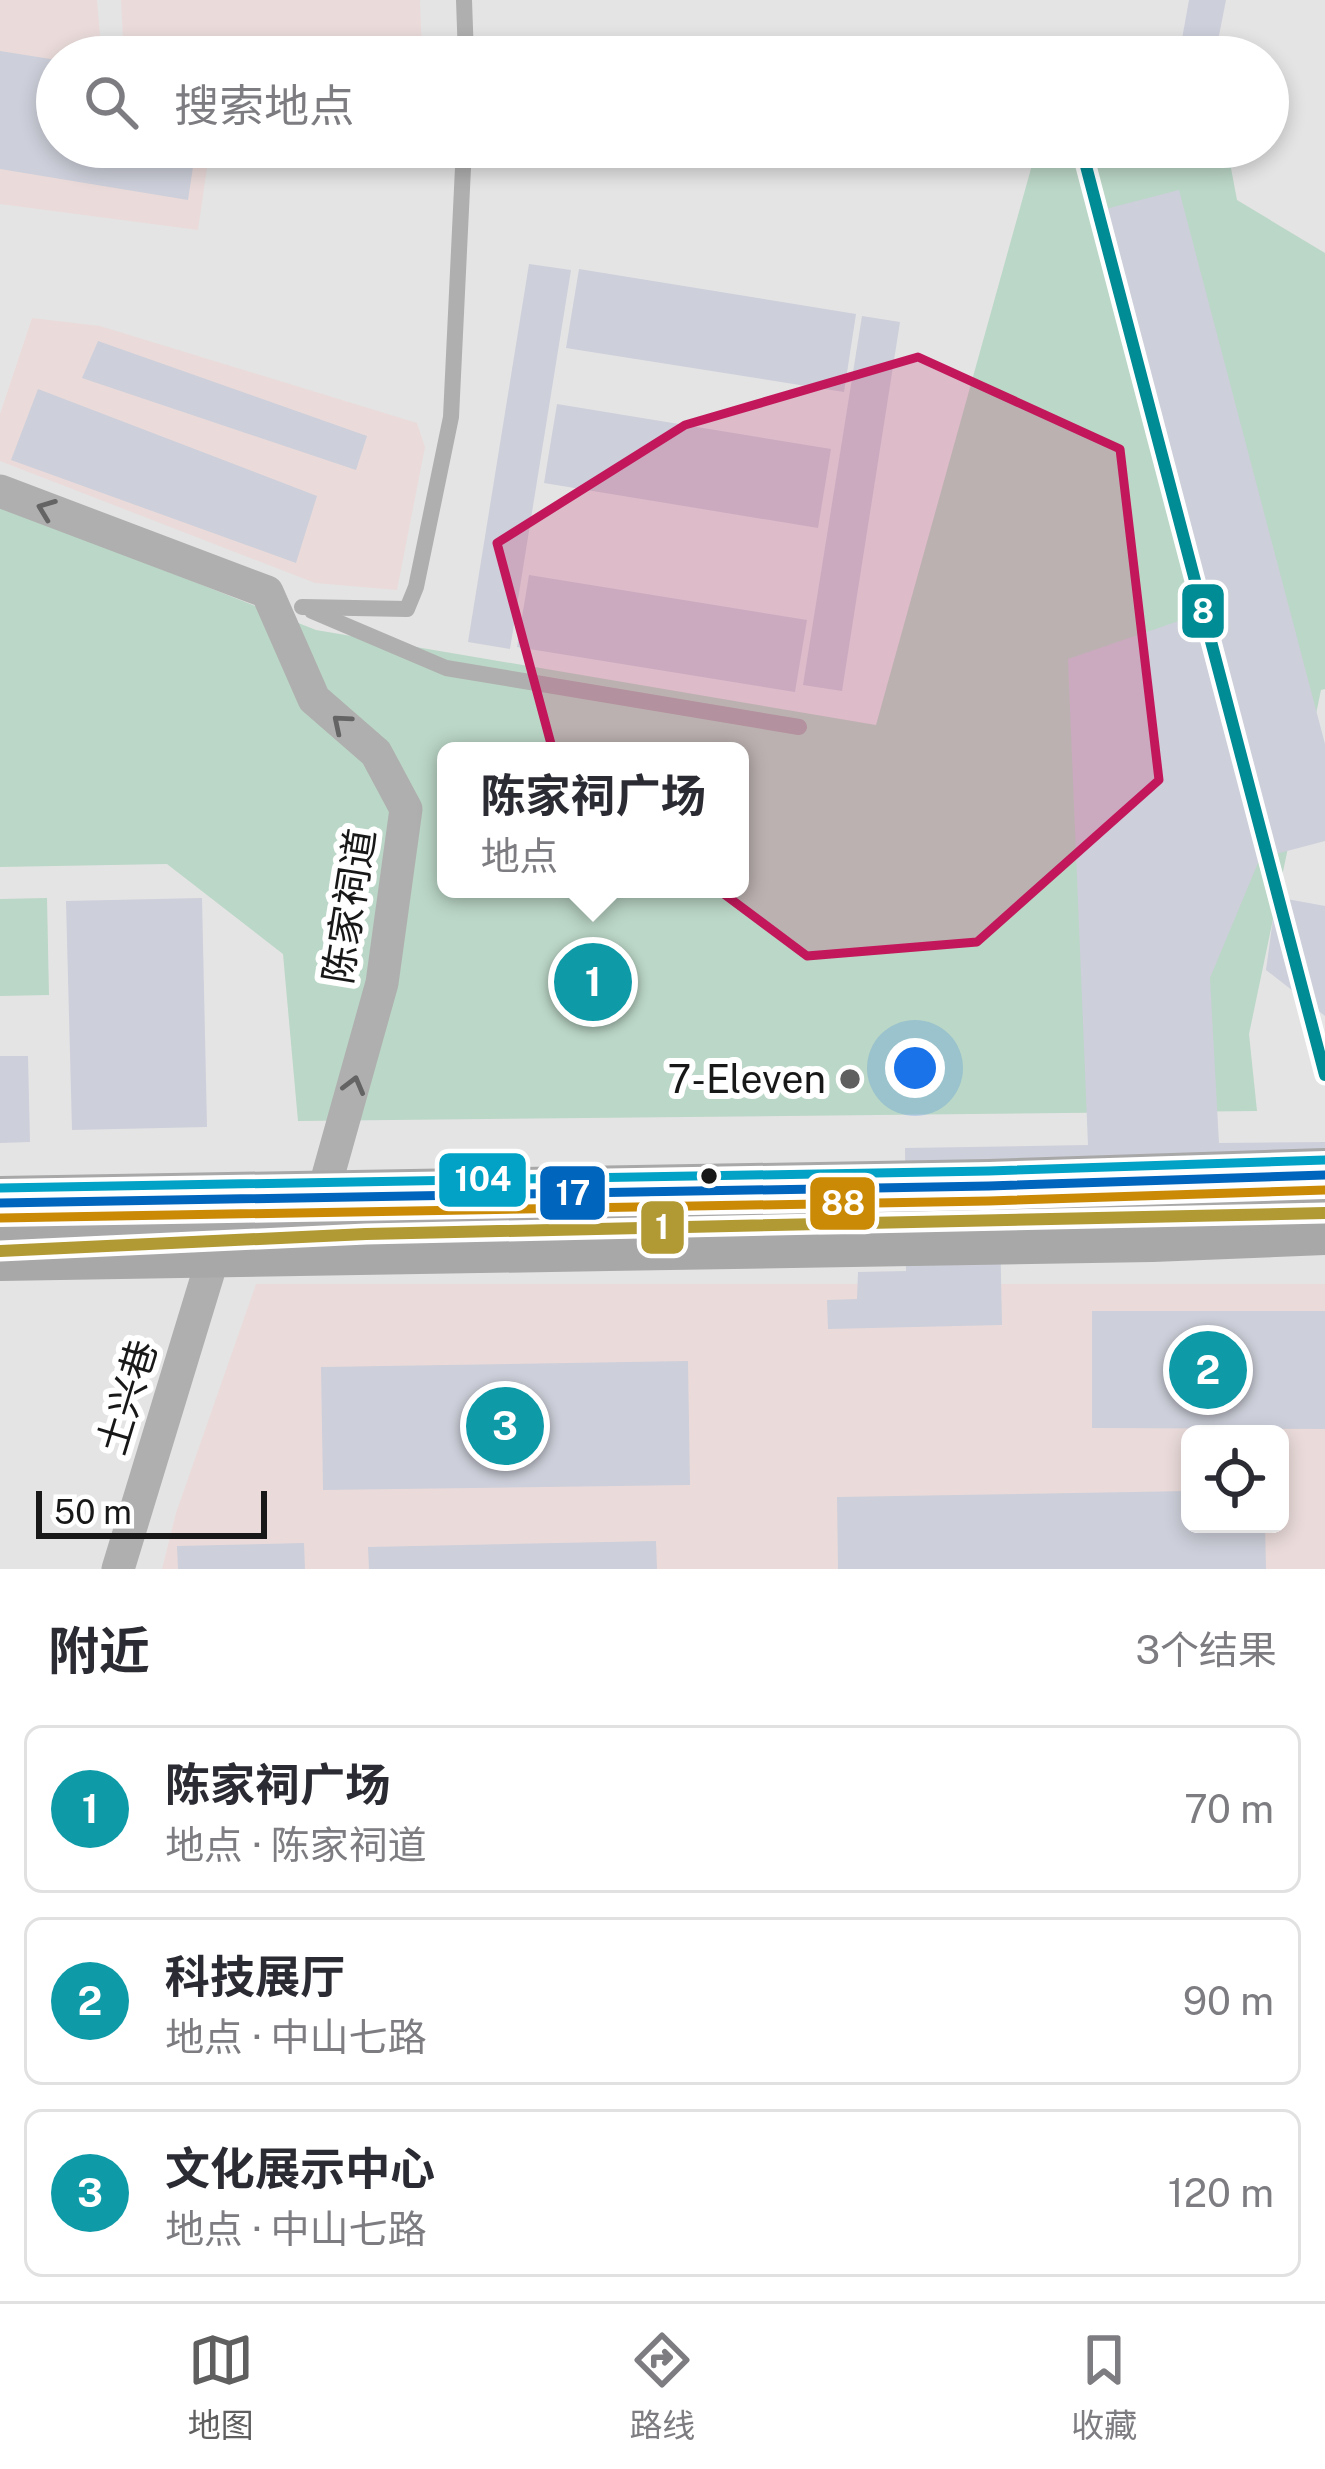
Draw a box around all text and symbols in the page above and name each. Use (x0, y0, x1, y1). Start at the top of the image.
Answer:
search box (36, 36, 1289, 168)
icon: search (78, 69, 144, 135)
text: 搜索地点 (174, 79, 354, 132)
one-way arrow (37, 498, 58, 523)
line badge: 8 (1180, 582, 1226, 640)
text: 8 (1192, 592, 1214, 630)
one-way arrow (333, 716, 355, 738)
popup (437, 742, 749, 898)
text: 陈家祠广场 (480, 769, 706, 822)
street label: 陈家祠道 (314, 825, 384, 987)
text: 地点 (480, 833, 559, 879)
pin: 1 (554, 937, 632, 1027)
your location (885, 1038, 945, 1098)
place label: 7-Eleven (668, 1056, 826, 1102)
marker: 7-Eleven (837, 1066, 863, 1092)
one-way arrow (340, 1075, 365, 1095)
line badge: 104 (437, 1151, 528, 1209)
text: 104 (455, 1160, 511, 1198)
line badge: 17 (538, 1164, 607, 1222)
unlabelled marker (698, 1165, 720, 1187)
text: 17 (556, 1174, 590, 1212)
line badge: 88 (808, 1175, 877, 1232)
text: 88 (821, 1184, 865, 1222)
line badge: 1 (639, 1199, 686, 1256)
text: 1 (655, 1208, 669, 1246)
pin: 2 (1169, 1325, 1247, 1415)
street label: 土兴巷 (88, 1334, 166, 1460)
pin: 3 (466, 1381, 544, 1471)
map controls (1181, 1425, 1289, 1533)
button: locate (1181, 1425, 1289, 1533)
scale bar (36, 1485, 267, 1538)
text: 50 m (54, 1493, 132, 1531)
text: 附近 (48, 1621, 150, 1680)
text: 3个结果 (1135, 1627, 1277, 1673)
text: 陈家祠广场 (165, 1758, 390, 1811)
text: 1 (82, 1786, 98, 1832)
text: 70 m (1184, 1786, 1274, 1832)
text: 地点 · 陈家祠道 (165, 1822, 427, 1868)
text: 科技展厅 (165, 1950, 345, 2003)
text: 2 (78, 1978, 102, 2024)
text: 90 m (1183, 1978, 1274, 2024)
text: 地点 · 中山七路 (165, 2014, 427, 2060)
text: 文化展示中心 (165, 2142, 435, 2195)
text: 3 (77, 2170, 103, 2216)
text: 120 m (1168, 2170, 1274, 2216)
text: 地点 · 中山七路 (165, 2206, 427, 2252)
tab: 地图 (188, 2327, 254, 2447)
tab: 路线 (629, 2327, 695, 2447)
tab: 收藏 (1071, 2327, 1137, 2447)

